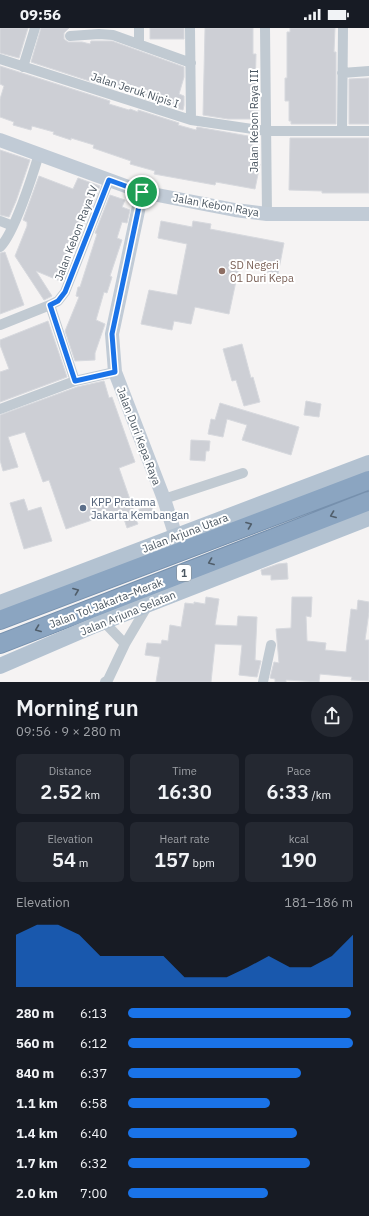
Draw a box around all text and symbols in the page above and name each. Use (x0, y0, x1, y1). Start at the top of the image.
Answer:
text: 09:56 (20, 5, 61, 24)
street label: Jalan Jeruk Nipis I (89, 69, 181, 111)
street label: Jalan Kebon Raya III (247, 69, 261, 173)
pin (125, 175, 159, 209)
icon: arrive (131, 181, 153, 203)
street label: Jalan Kebon Raya IV (51, 183, 101, 283)
street label: Jalan Kebon Raya (172, 191, 260, 219)
place label: SD Negeri 01 Duri Kepa (230, 258, 294, 285)
marker: SD Negeri 01 Duri Kepa (217, 266, 227, 276)
street label: Jalan Duri Kepa Raya (114, 385, 164, 487)
place label: KPP Pratama Jakarta Kembangan (91, 495, 189, 522)
marker: KPP Pratama Jakarta Kembangan (78, 503, 88, 513)
street label: Jalan Arjuna Utara (140, 510, 230, 556)
one-way arrow (329, 511, 336, 519)
one-way arrow (246, 522, 253, 530)
one-way arrow (208, 558, 215, 566)
road number: 1 (177, 565, 191, 581)
street label: Jalan Tol Jakarta–Merak (47, 575, 165, 631)
one-way arrow (72, 588, 79, 596)
street label: Jalan Arjuna Selatan (78, 588, 178, 638)
one-way arrow (34, 625, 41, 633)
text: Morning run (16, 693, 139, 722)
button: share (311, 695, 353, 737)
text: 09:56 · 9 × 280 m (16, 723, 121, 740)
text: Distance (49, 764, 92, 778)
text: Time (172, 764, 197, 778)
text: Pace (287, 764, 311, 778)
text: 2.52 (40, 778, 82, 805)
text: 16:30 (157, 778, 212, 805)
text: 6:33 (267, 778, 309, 805)
text: km (82, 788, 100, 802)
text: /km (309, 788, 331, 802)
text: Elevation (47, 832, 93, 846)
text: Heart rate (160, 832, 209, 846)
text: kcal (289, 832, 309, 846)
text: 54 (52, 846, 76, 873)
text: 157 (154, 846, 190, 873)
text: 190 (281, 846, 317, 873)
text: m (76, 856, 88, 870)
text: bpm (190, 856, 215, 870)
text: Elevation (16, 894, 70, 911)
text: 181–186 m (284, 894, 353, 911)
text: 280 m (16, 1005, 54, 1022)
text: 6:13 (80, 1005, 107, 1022)
text: 560 m (16, 1035, 54, 1052)
text: 6:12 (80, 1035, 107, 1052)
text: 840 m (16, 1065, 54, 1082)
text: 6:37 (80, 1065, 107, 1082)
text: 1.1 km (16, 1095, 58, 1112)
text: 6:58 (80, 1095, 107, 1112)
text: 1.4 km (16, 1125, 58, 1142)
text: 6:40 (80, 1125, 107, 1142)
text: 1.7 km (16, 1155, 58, 1172)
text: 6:32 (80, 1155, 107, 1172)
text: 2.0 km (16, 1185, 58, 1202)
text: 7:00 (80, 1185, 107, 1202)

